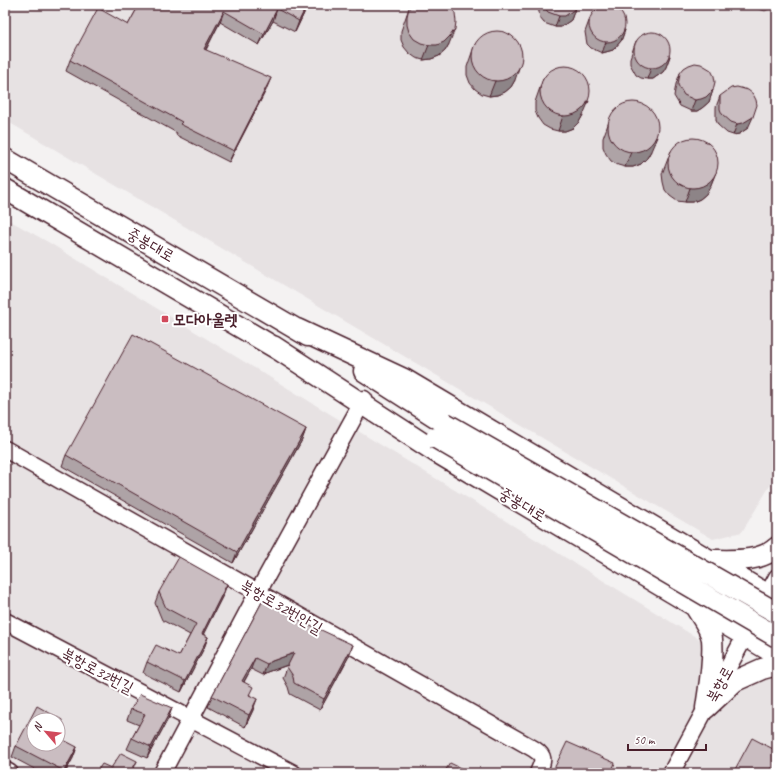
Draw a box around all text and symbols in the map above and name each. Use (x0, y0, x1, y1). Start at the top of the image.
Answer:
street label: 중봉대로 (123, 223, 178, 266)
place label: 모다아울렛 (173, 310, 238, 330)
marker: 모다아울렛 (160, 314, 170, 324)
street label: 중봉대로 (495, 483, 550, 527)
street label: 북항로32번안길 (237, 575, 326, 638)
street label: 북항로32번길 (58, 644, 137, 698)
street label: 북항로 (702, 663, 738, 706)
north arrow (26, 712, 66, 752)
text: N (29, 719, 46, 734)
scale bar (628, 726, 706, 752)
text: 50 m (634, 732, 656, 748)

